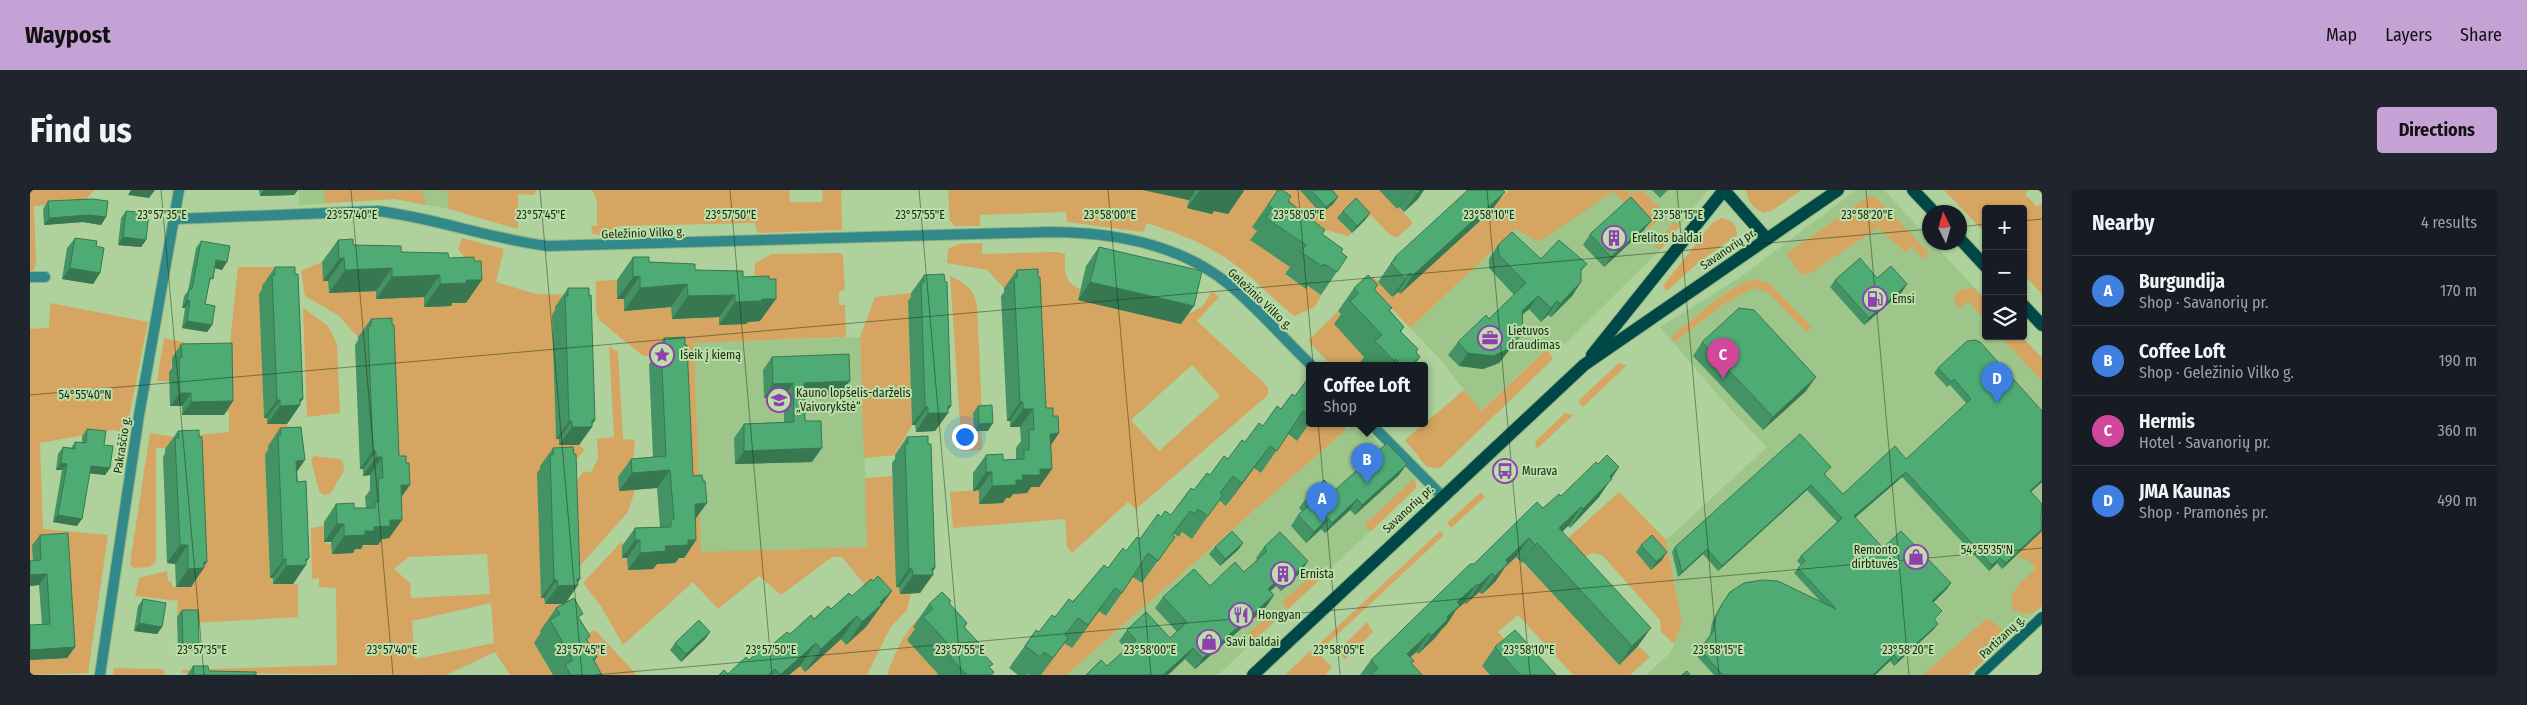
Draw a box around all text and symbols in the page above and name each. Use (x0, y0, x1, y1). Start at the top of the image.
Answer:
text: Waypost (25, 21, 111, 49)
text: Map (2326, 24, 2357, 46)
text: Layers (2385, 24, 2432, 46)
text: Share (2460, 24, 2502, 46)
button: Directions (2377, 107, 2497, 153)
text: Find us (30, 109, 132, 151)
north arrow (1922, 205, 1967, 250)
map controls (1982, 205, 2027, 340)
button: + (1982, 205, 2027, 250)
text: 23°57'35"E (137, 208, 187, 222)
text: 23°57'40"E (327, 208, 378, 222)
text: 23°57'45"E (516, 208, 566, 222)
text: 23°57'50"E (706, 208, 757, 222)
text: 23°57'55"E (895, 208, 945, 222)
text: 23°58'00"E (1084, 208, 1137, 222)
text: 23°58'05"E (1273, 208, 1325, 222)
text: 23°58'10"E (1463, 208, 1515, 222)
text: 23°58'15"E (1653, 208, 1703, 222)
text: 23°58'20"E (1841, 208, 1893, 222)
text: Nearby (2092, 210, 2154, 236)
text: 4 results (2421, 213, 2477, 232)
street label: Geležinio Vilko g. (601, 225, 685, 241)
building icon: Erelitos baldai (1601, 225, 1627, 251)
street label: Savanorių pr. (1698, 225, 1759, 273)
place label: Erelitos baldai (1632, 231, 1702, 245)
button: − (1982, 250, 2027, 295)
street label: Geležinio Vilko g. (1225, 266, 1295, 333)
text: Burgundija (2139, 270, 2225, 293)
text: A (2104, 281, 2112, 300)
text: 170 m (2440, 281, 2477, 300)
fuel station icon: Emsi (1862, 286, 1888, 312)
place label: Emsi (1892, 292, 1915, 306)
text: Shop · Savanorių pr. (2139, 293, 2268, 312)
button: layers (1982, 295, 2027, 340)
place label: Lietuvos draudimas (1508, 324, 1560, 352)
office icon: Lietuvos draudimas (1477, 325, 1503, 351)
pin: C (1707, 338, 1739, 379)
text: Coffee Loft (2139, 340, 2226, 363)
place icon: Išeik į kiemą (649, 342, 675, 368)
place label: Išeik į kiemą (680, 348, 741, 362)
text: B (2104, 351, 2112, 370)
text: 190 m (2439, 351, 2477, 370)
popup (1306, 362, 1428, 427)
pin: D (1981, 362, 2013, 403)
text: Shop · Geležinio Vilko g. (2139, 363, 2294, 382)
text: Coffee Loft (1324, 374, 1410, 397)
place label: Kauno lopšelis-darželis „Vaivorykštė“ (796, 386, 911, 414)
school or university icon: Kauno lopšelis-darželis „Vaivorykštė“ (766, 387, 792, 413)
text: 54°55'40"N (58, 388, 112, 402)
text: Shop (1324, 397, 1357, 416)
text: Hermis (2139, 410, 2195, 433)
street label: Pakraščio g. (111, 415, 133, 474)
text: C (2104, 421, 2112, 440)
text: 360 m (2437, 421, 2477, 440)
your location (952, 424, 978, 450)
text: Hotel · Savanorių pr. (2139, 433, 2270, 452)
pin: B (1351, 443, 1383, 484)
bus stop icon: Murava (1492, 458, 1518, 484)
place label: Murava (1522, 464, 1557, 478)
text: JMA Kaunas (2139, 480, 2230, 503)
pin: A (1306, 482, 1338, 523)
street label: Savanorių pr. (1380, 482, 1436, 536)
text: D (2103, 491, 2113, 510)
text: 490 m (2437, 491, 2477, 510)
text: Shop · Pramonės pr. (2139, 503, 2268, 522)
place label: Remonto dirbtuvės (1851, 543, 1898, 571)
text: 54°55'35"N (1961, 543, 2013, 557)
shop icon: Remonto dirbtuvės (1903, 544, 1929, 570)
building icon: Ernista (1270, 561, 1296, 587)
place label: Ernista (1300, 567, 1334, 581)
restaurant icon: Hongyan (1228, 602, 1254, 628)
place label: Hongyan (1258, 608, 1301, 622)
street label: Partizanų g. (1976, 612, 2028, 661)
shop icon: Savi baldai (1196, 629, 1222, 655)
place label: Savi baldai (1226, 635, 1279, 649)
text: 23°57'35"E (177, 643, 227, 657)
text: 23°57'40"E (367, 643, 418, 657)
text: 23°57'45"E (556, 643, 606, 657)
text: 23°57'50"E (746, 643, 797, 657)
text: 23°57'55"E (935, 643, 985, 657)
text: 23°58'00"E (1124, 643, 1177, 657)
text: 23°58'05"E (1313, 643, 1365, 657)
text: 23°58'10"E (1503, 643, 1555, 657)
text: 23°58'15"E (1693, 643, 1743, 657)
text: 23°58'20"E (1882, 643, 1934, 657)

